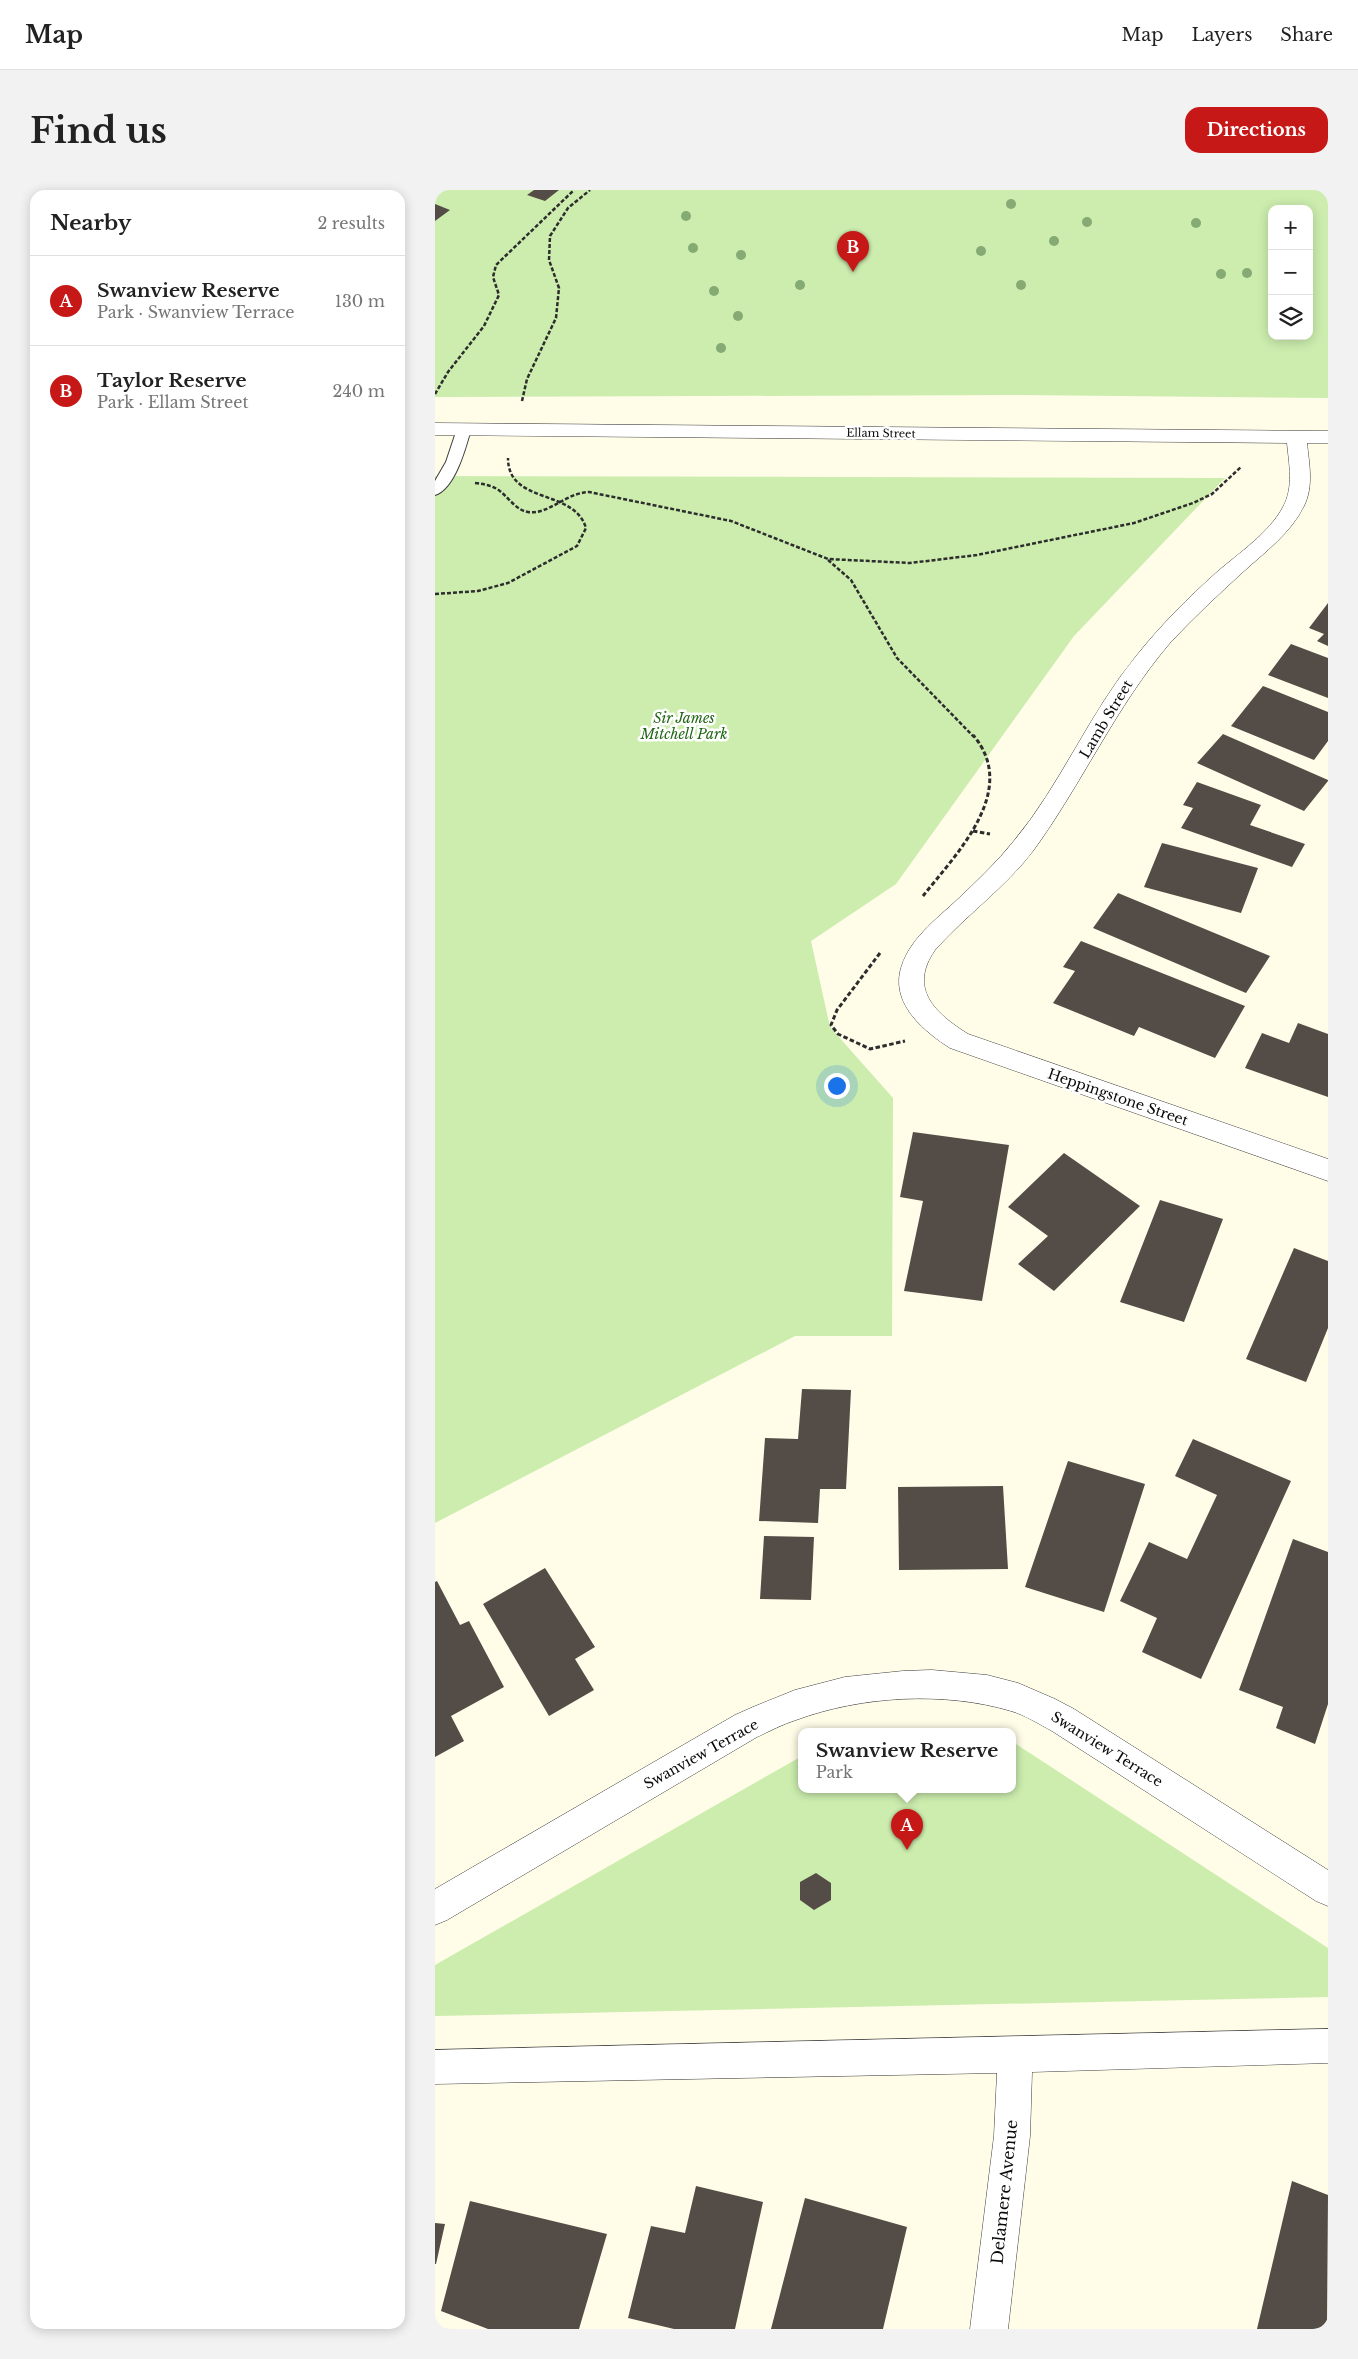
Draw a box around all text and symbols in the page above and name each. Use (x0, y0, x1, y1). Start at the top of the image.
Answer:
text: Map (25, 20, 83, 49)
text: Map (1122, 24, 1163, 46)
text: Layers (1191, 24, 1252, 46)
text: Share (1280, 24, 1333, 46)
button: Directions (1185, 107, 1328, 153)
text: Find us (30, 109, 167, 152)
map controls (1268, 205, 1313, 340)
button: + (1268, 205, 1313, 250)
text: Nearby (50, 210, 131, 236)
text: 2 results (317, 213, 385, 233)
pin: B (837, 231, 869, 272)
button: − (1268, 250, 1313, 295)
text: Swanview Reserve (97, 279, 280, 302)
text: A (60, 291, 72, 311)
text: 130 m (335, 291, 385, 311)
button: layers (1268, 295, 1313, 340)
text: Park · Swanview Terrace (97, 302, 294, 322)
text: Taylor Reserve (97, 369, 247, 392)
text: B (60, 381, 72, 401)
text: 240 m (333, 381, 385, 401)
text: Park · Ellam Street (97, 392, 248, 412)
street label: Ellam Street (846, 425, 917, 441)
street label: Lamb Street (1076, 676, 1137, 761)
park label: Sir James Mitchell Park (639, 709, 728, 743)
street label: Heppingstone Street (1046, 1065, 1191, 1130)
your location (824, 1073, 850, 1099)
street label: Swanview Terrace (1048, 1707, 1166, 1791)
street label: Swanview Terrace (640, 1715, 762, 1793)
popup (798, 1728, 1016, 1793)
text: Swanview Reserve (816, 1739, 998, 1762)
text: Park (816, 1762, 853, 1782)
pin: A (891, 1809, 923, 1850)
street label: Delamere Avenue (986, 2119, 1022, 2265)

